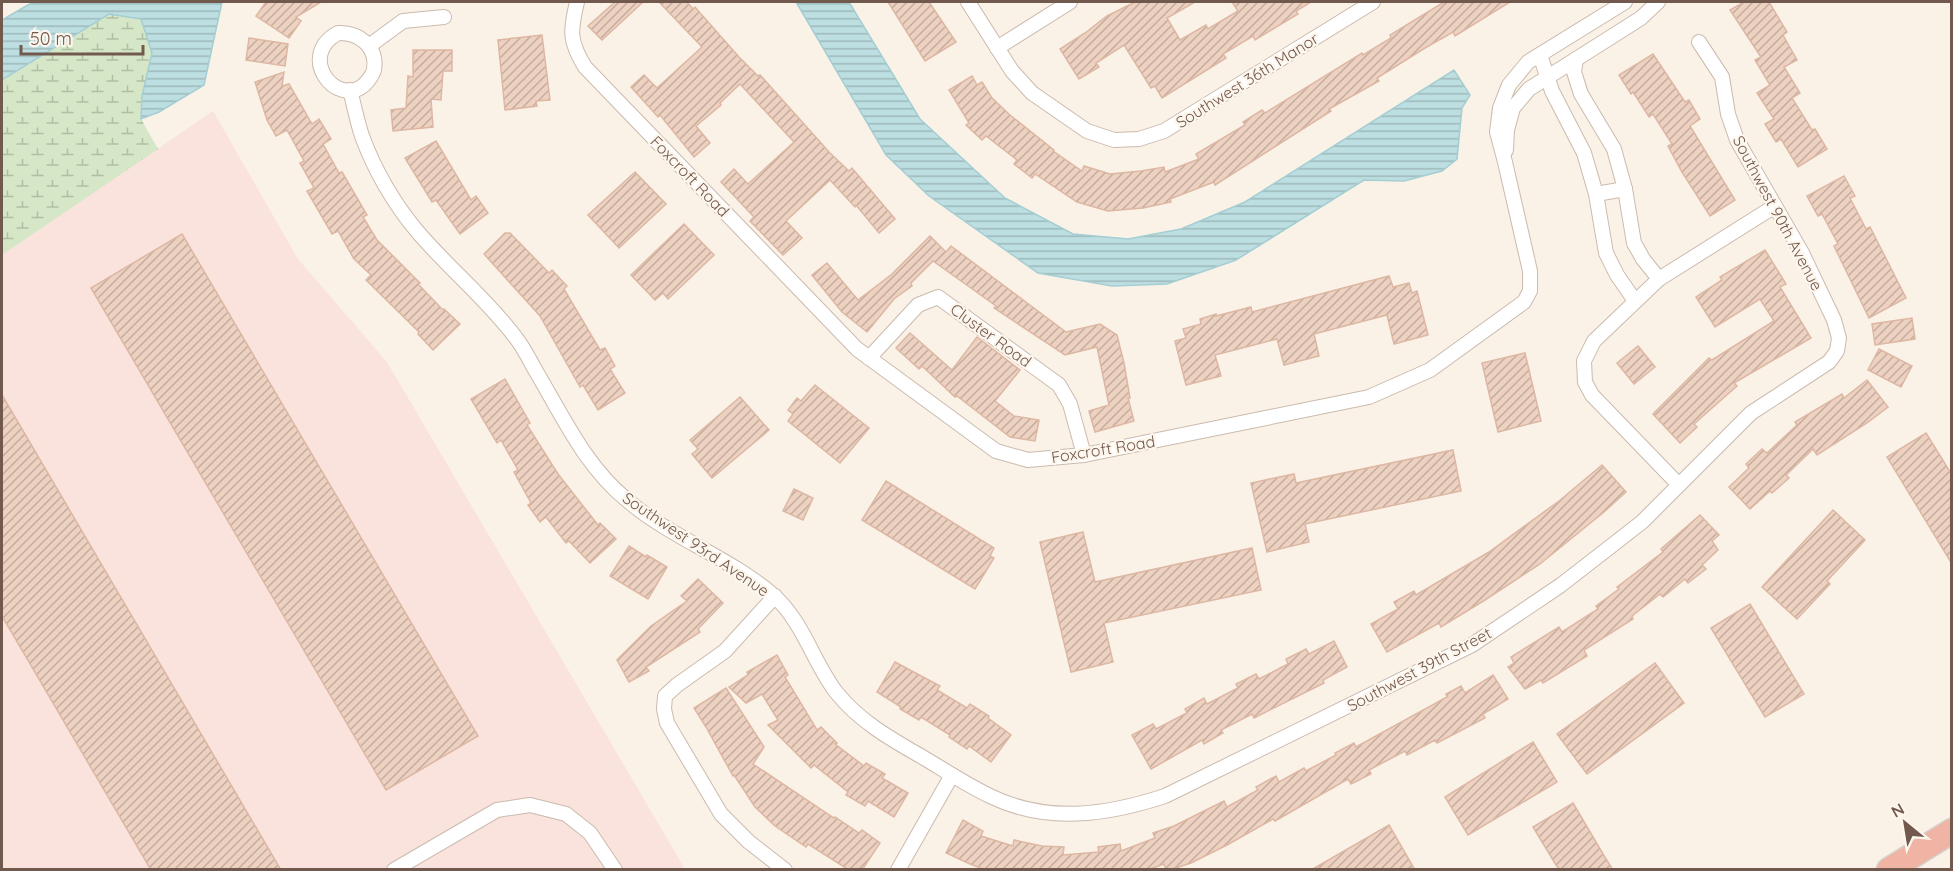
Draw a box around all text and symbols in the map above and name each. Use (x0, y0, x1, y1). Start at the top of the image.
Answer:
scale bar (21, 18, 142, 56)
text: 50 m (30, 27, 72, 50)
street label: Southwest 36th Manor (1172, 28, 1322, 132)
street label: Foxcroft Road (646, 131, 734, 221)
street label: Southwest 90th Avenue (1729, 132, 1827, 294)
street label: Cluster Road (947, 299, 1035, 371)
street label: Foxcroft Road (1050, 431, 1156, 467)
street label: Southwest 93rd Avenue (619, 487, 773, 601)
street label: Southwest 39th Street (1343, 622, 1495, 716)
north arrow (1875, 793, 1935, 853)
text: N (1887, 798, 1908, 822)

